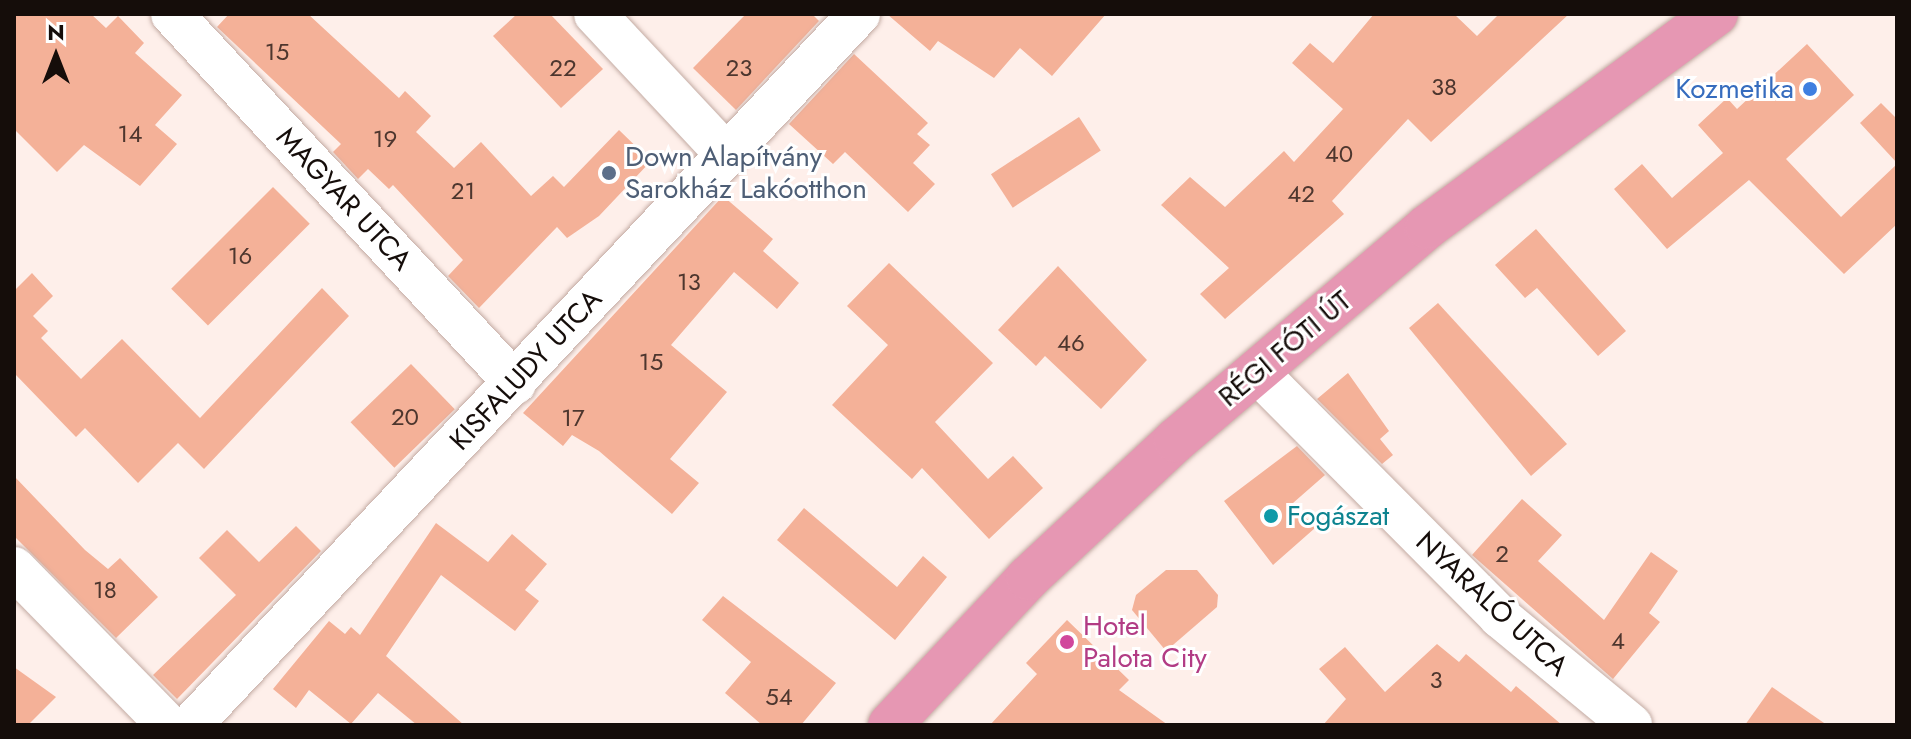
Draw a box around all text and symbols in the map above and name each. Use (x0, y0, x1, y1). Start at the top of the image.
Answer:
north arrow (16, 16, 96, 96)
text: N (47, 16, 65, 48)
house number: 15 (265, 38, 289, 66)
house number: 22 (549, 54, 577, 82)
house number: 23 (726, 54, 752, 82)
place label: Kozmetika (1675, 72, 1794, 106)
house number: 38 (1431, 73, 1457, 101)
marker: Kozmetika (1801, 80, 1819, 98)
house number: 14 (118, 120, 142, 148)
street label: MAGYAR UTCA (269, 121, 419, 277)
house number: 19 (373, 125, 397, 153)
place label: Down Alapítvány Sarokház Lakóotthon (625, 140, 867, 206)
house number: 40 (1325, 140, 1353, 168)
marker: Down Alapítvány Sarokház Lakóotthon (600, 164, 618, 182)
house number: 21 (451, 177, 475, 205)
house number: 42 (1287, 180, 1315, 208)
house number: 16 (228, 242, 252, 270)
house number: 13 (677, 268, 701, 296)
street label: KISFALUDY UTCA (443, 283, 609, 457)
street label: RÉGI FÓTI ÚT (1212, 284, 1358, 414)
house number: 46 (1057, 329, 1085, 357)
house number: 15 (639, 348, 663, 376)
house number: 20 (391, 403, 419, 431)
house number: 17 (561, 404, 585, 432)
place label: Fogászat (1287, 499, 1389, 533)
marker: Fogászat (1262, 507, 1280, 525)
street label: NYARALÓ UTCA (1409, 525, 1575, 683)
house number: 2 (1495, 540, 1509, 568)
house number: 18 (93, 576, 117, 604)
place label: Hotel Palota City (1083, 609, 1207, 675)
house number: 4 (1611, 627, 1625, 655)
marker: Hotel Palota City (1058, 633, 1076, 651)
house number: 3 (1429, 666, 1443, 694)
house number: 54 (765, 683, 793, 711)

